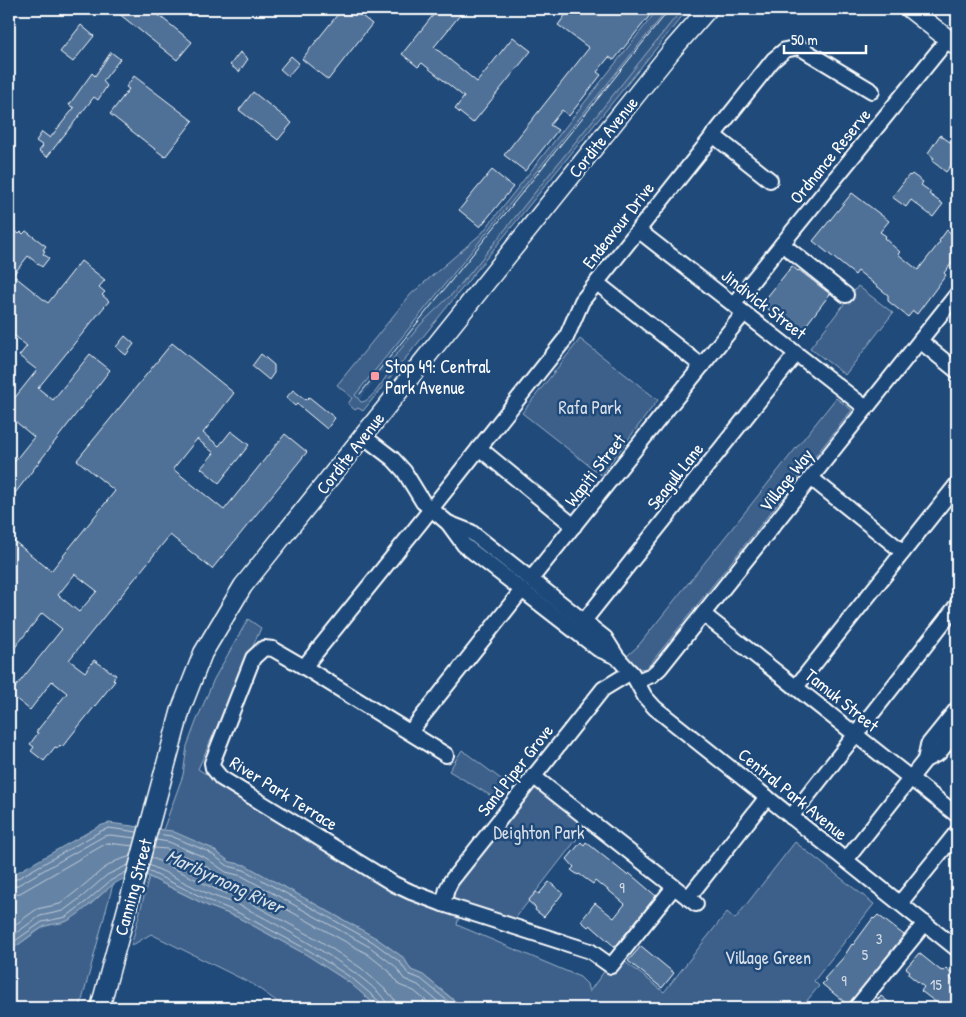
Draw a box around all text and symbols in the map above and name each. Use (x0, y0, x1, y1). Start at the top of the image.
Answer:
scale bar (784, 22, 866, 54)
text: 50 m (791, 29, 818, 50)
street label: Cordite Avenue (562, 91, 644, 183)
street label: Ordnance Reserve (784, 103, 876, 209)
street label: Endeavour Drive (576, 176, 660, 274)
street label: Jindivick Street (716, 263, 812, 346)
place label: Stop 49: Central Park Avenue (385, 354, 491, 400)
marker: Stop 49: Central Park Avenue (369, 370, 381, 382)
park label: Rafa Park (559, 395, 622, 420)
street label: Cordite Avenue (310, 407, 390, 499)
street label: Wapiti Street (559, 428, 632, 512)
street label: Seagull Lane (641, 437, 709, 515)
street label: Village Way (753, 443, 819, 517)
street label: Tamuk Street (800, 662, 885, 738)
street label: Sand Piper Grove (471, 719, 559, 821)
street label: Central Park Avenue (733, 742, 853, 846)
street label: River Park Terrace (225, 750, 343, 836)
park label: Deighton Park (493, 820, 585, 845)
street label: Canning Street (108, 835, 158, 938)
water label: Maribyrnong River (162, 842, 290, 921)
house number: 9 (619, 877, 625, 898)
house number: 3 (876, 928, 883, 949)
house number: 5 (862, 944, 869, 965)
park label: Village Green (725, 945, 811, 970)
house number: 9 (841, 970, 847, 991)
house number: 15 (930, 974, 943, 995)

